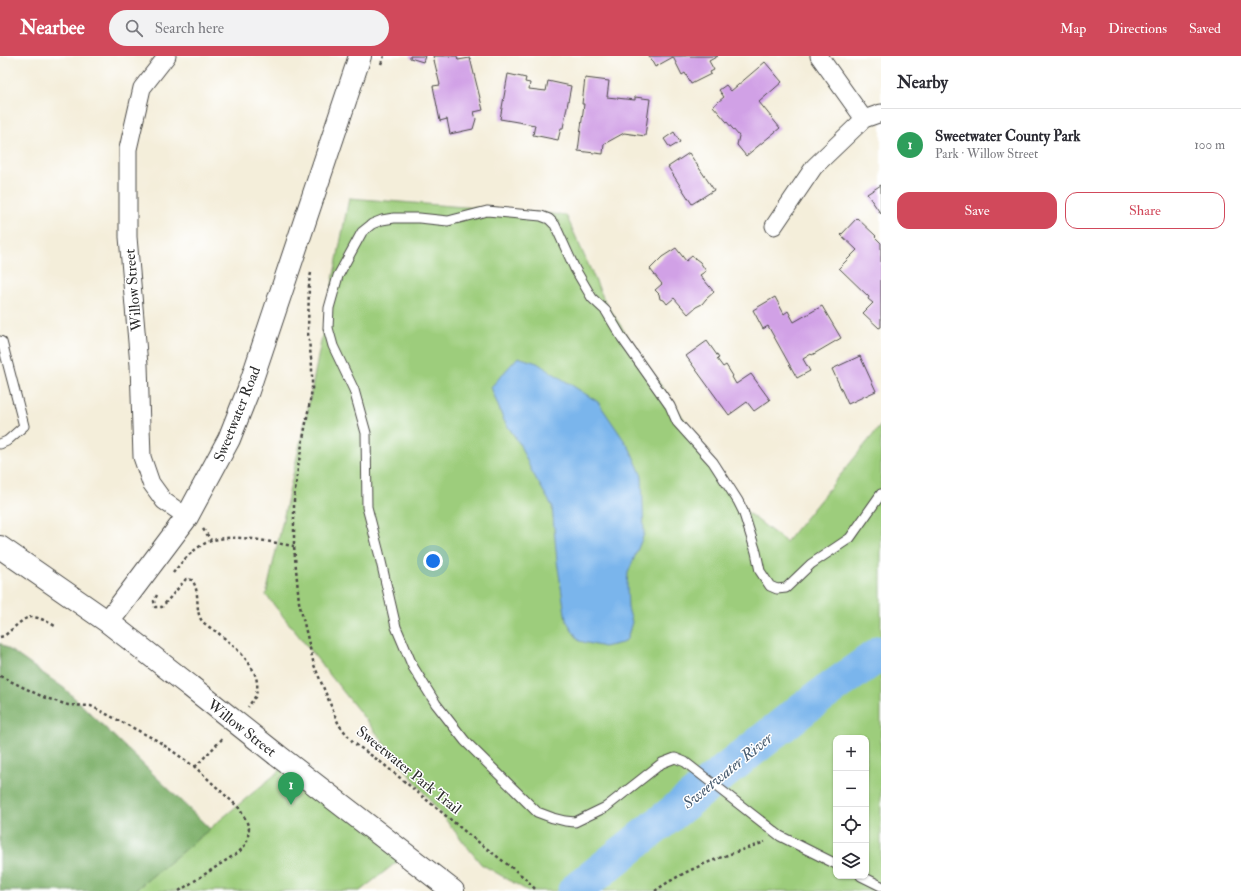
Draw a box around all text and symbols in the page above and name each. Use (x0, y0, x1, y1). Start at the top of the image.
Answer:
search box (109, 10, 389, 46)
text: Nearbee (20, 16, 85, 40)
icon: search (123, 17, 145, 39)
text: Search here (155, 19, 224, 38)
text: Map (1060, 20, 1086, 37)
text: Directions (1108, 20, 1167, 37)
text: Saved (1189, 20, 1221, 37)
text: Nearby (897, 72, 948, 93)
text: Sweetwater County Park (935, 127, 1081, 146)
text: 1 (908, 137, 912, 153)
text: 100 m (1194, 137, 1225, 153)
text: Park · Willow Street (935, 146, 1038, 162)
button: Save (897, 192, 1057, 229)
button: Share (1065, 192, 1225, 229)
street label: Willow Street (120, 248, 147, 333)
street label: Sweetwater Road (210, 363, 265, 465)
your location (423, 551, 443, 571)
street label: Willow Street (203, 695, 280, 761)
street label: Sweetwater Park Trail (352, 722, 465, 819)
water label: Sweetwater River (678, 728, 778, 814)
map controls (833, 735, 869, 879)
button: + (833, 735, 869, 771)
button: − (833, 771, 869, 807)
pin: 1 (278, 772, 304, 805)
button: locate (833, 807, 869, 843)
button: layers (833, 843, 869, 879)

